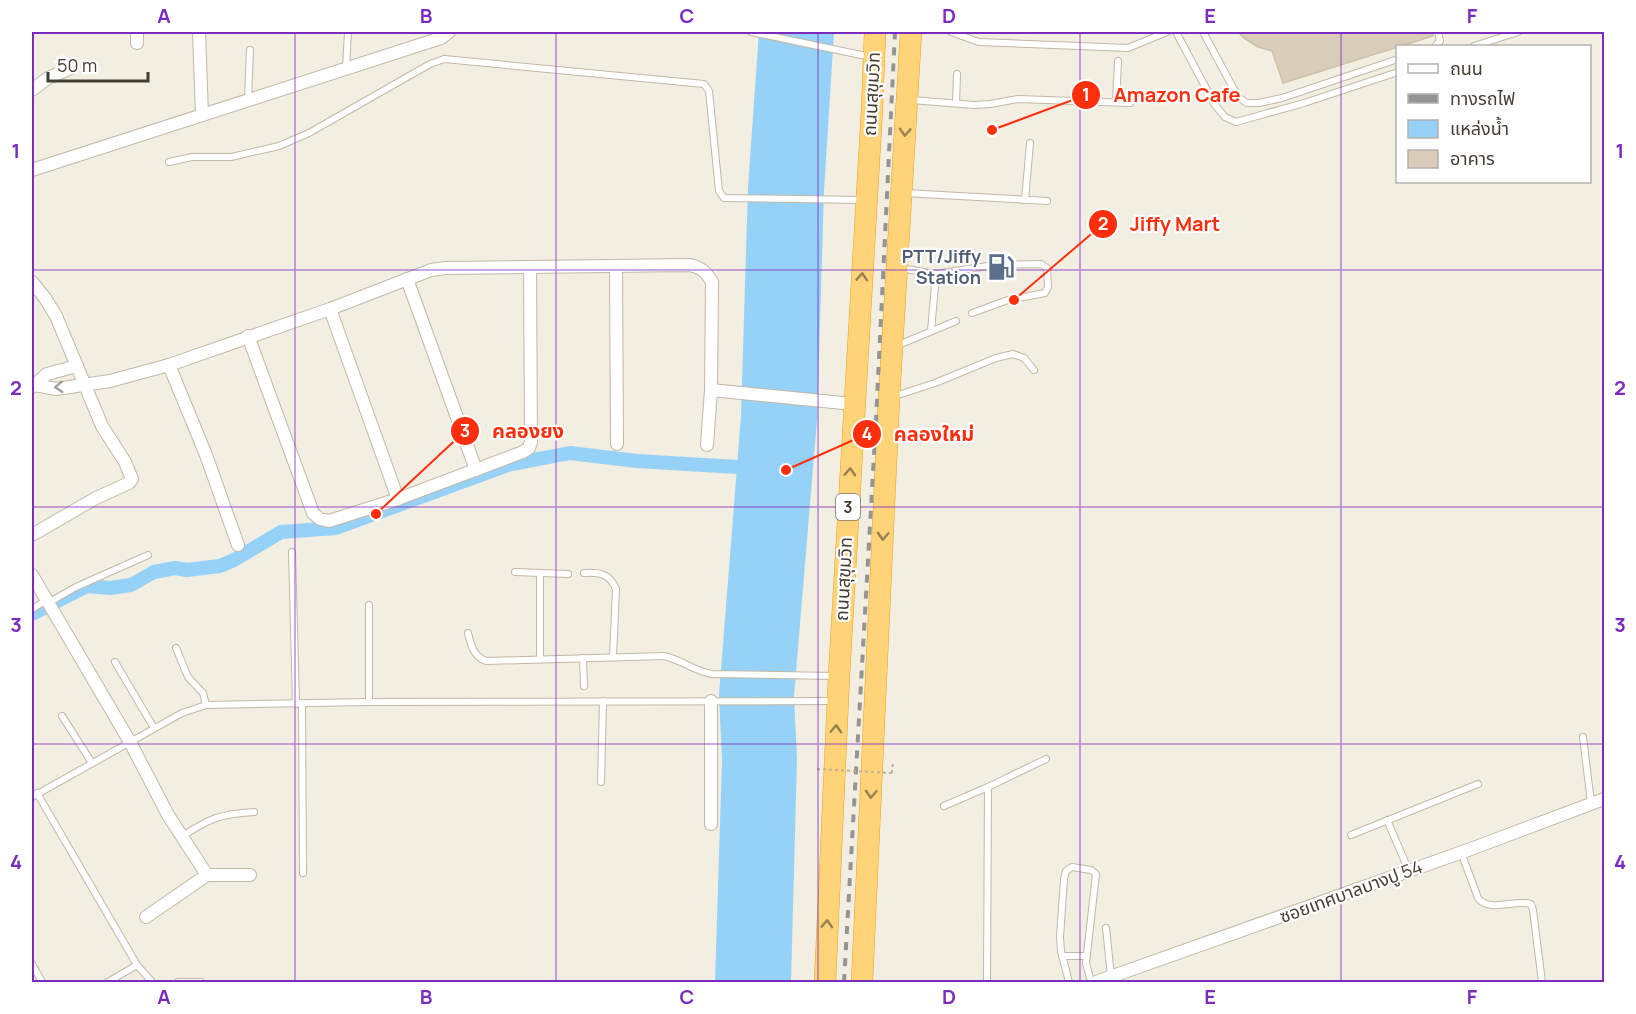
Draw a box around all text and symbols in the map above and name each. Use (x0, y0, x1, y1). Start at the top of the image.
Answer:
text: A (157, 2, 171, 29)
text: B (420, 2, 433, 29)
text: C (680, 2, 694, 29)
text: D (942, 2, 956, 29)
text: E (1204, 2, 1216, 29)
text: F (1467, 2, 1478, 29)
scale bar (48, 45, 148, 83)
legend (1396, 45, 1591, 183)
street label: ถนนสุขุมวิท (857, 51, 885, 136)
text: 50 m (57, 53, 97, 77)
text: ถนน (1450, 56, 1483, 80)
callout: Amazon Cafe (1071, 76, 1252, 114)
text: Amazon Cafe (1113, 81, 1241, 108)
text: 1 (1082, 82, 1090, 106)
text: ทางรถไฟ (1450, 86, 1515, 110)
text: แหล่งน้ำ (1450, 116, 1509, 140)
one-way arrow (899, 127, 912, 136)
text: 1 (12, 137, 20, 164)
text: 1 (1616, 137, 1624, 164)
text: อาคาร (1450, 146, 1495, 170)
callout: Jiffy Mart (1088, 205, 1232, 243)
text: Jiffy Mart (1130, 210, 1220, 237)
text: 2 (1098, 211, 1108, 235)
place label: PTT/Jiffy Station (902, 244, 981, 289)
fuel station icon: PTT/Jiffy Station (986, 252, 1016, 282)
one-way arrow (855, 272, 868, 281)
text: 2 (10, 374, 22, 401)
text: 2 (1614, 374, 1626, 401)
one-way arrow (55, 381, 64, 394)
callout: คลองยง (450, 412, 577, 450)
callout: คลองใหม่ (852, 415, 986, 453)
text: คลองยง (492, 417, 564, 444)
text: 3 (460, 418, 470, 442)
text: คลองใหม่ (894, 420, 974, 447)
text: 4 (862, 421, 873, 445)
one-way arrow (843, 467, 856, 476)
road number: 3 (836, 494, 860, 520)
one-way arrow (876, 532, 889, 541)
street label: ถนนสุขุมวิท (829, 536, 857, 621)
text: 3 (10, 611, 22, 638)
text: 3 (1614, 611, 1626, 638)
one-way arrow (829, 725, 842, 734)
one-way arrow (864, 789, 877, 798)
text: 4 (10, 848, 22, 875)
text: 4 (1614, 848, 1626, 875)
street label: ซอยเทศบาลบางปู 54 (1276, 854, 1426, 929)
one-way arrow (821, 920, 834, 929)
text: A (157, 983, 171, 1010)
text: B (420, 983, 433, 1010)
text: C (680, 983, 694, 1010)
text: D (942, 983, 956, 1010)
text: E (1204, 983, 1216, 1010)
text: F (1467, 983, 1478, 1010)

